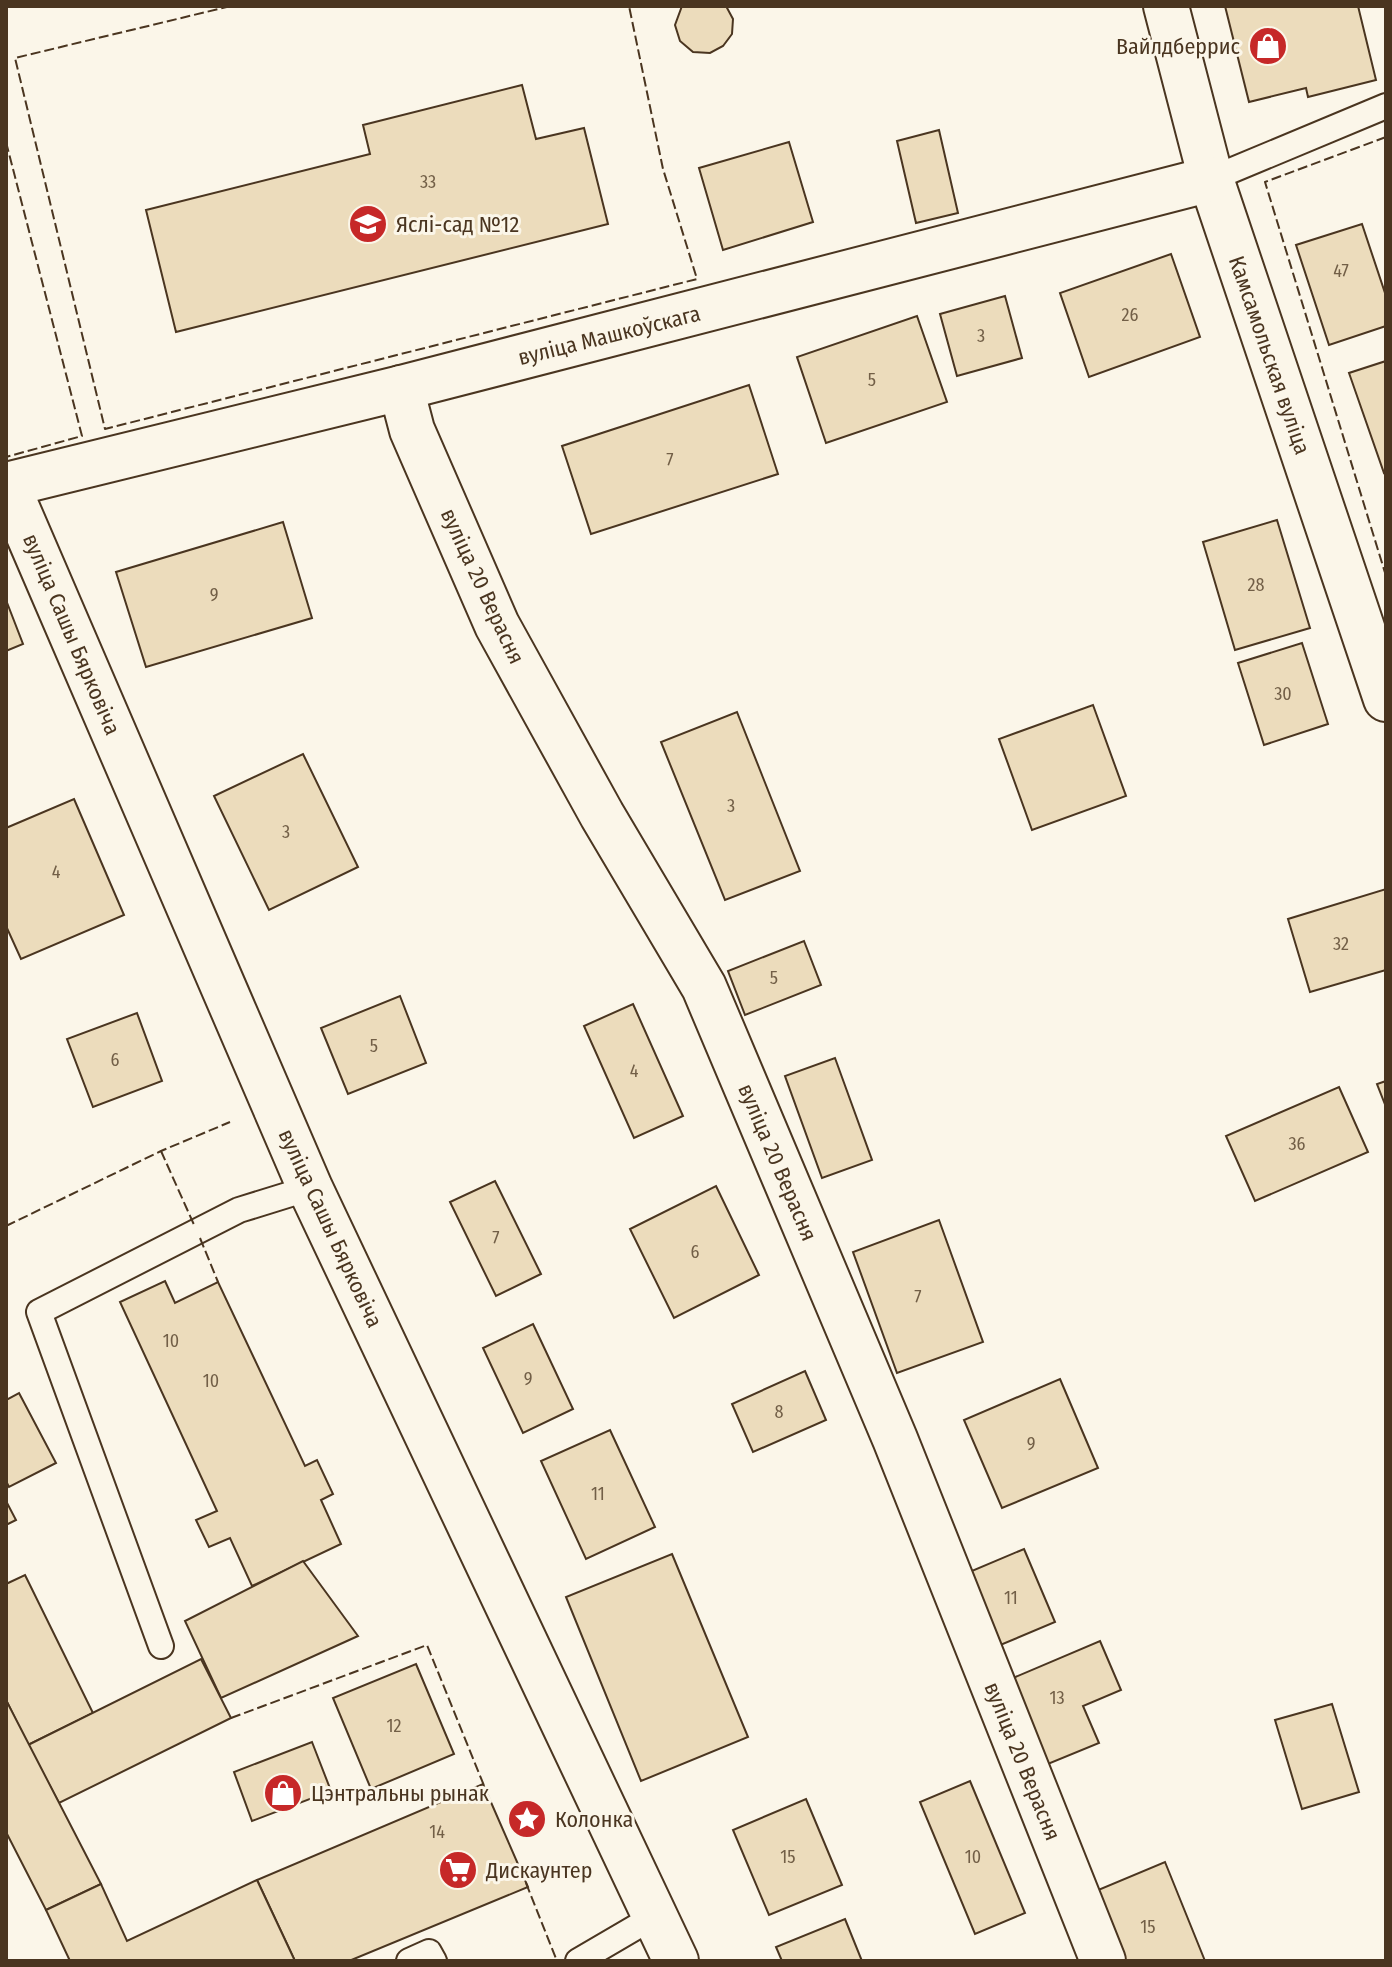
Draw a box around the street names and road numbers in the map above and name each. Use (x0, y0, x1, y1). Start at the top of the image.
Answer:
street label: Камсамольская вуліца (1223, 253, 1316, 458)
street label: вуліца Машкоўскага (515, 300, 703, 371)
street label: вуліца 20 Верасня (435, 504, 530, 668)
street label: вуліца Сашы Бярковіча (17, 529, 126, 739)
street label: вуліца 20 Верасня (732, 1079, 823, 1245)
street label: вуліца Сашы Бярковіча (273, 1125, 388, 1332)
street label: вуліца 20 Верасня (978, 1678, 1067, 1844)

